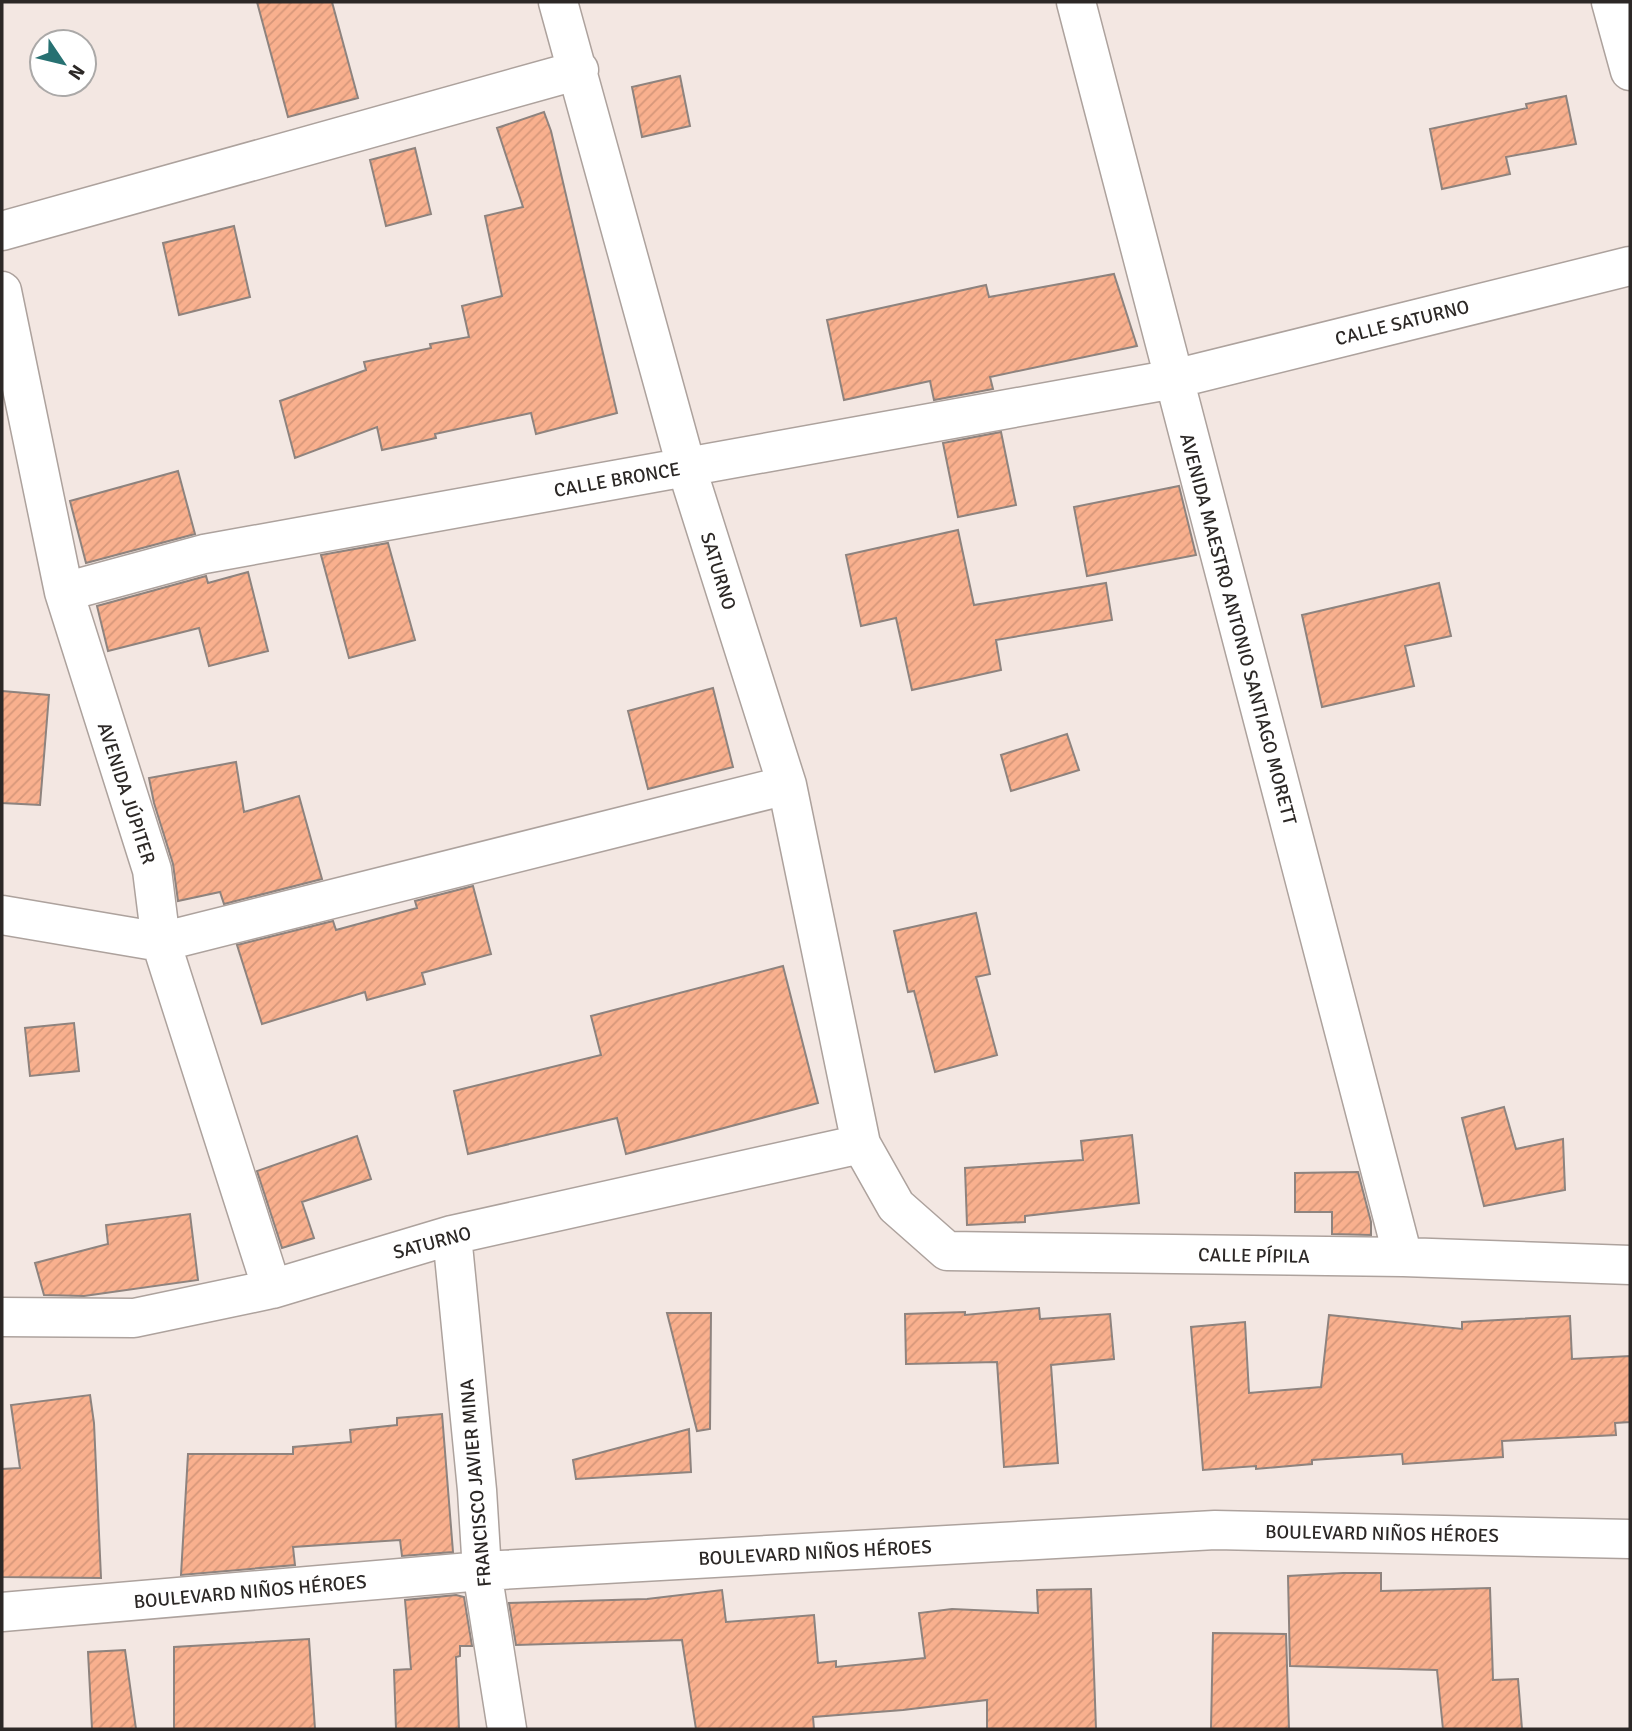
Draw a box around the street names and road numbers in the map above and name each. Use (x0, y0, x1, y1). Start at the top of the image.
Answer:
street label: CALLE SATURNO (1333, 295, 1472, 351)
street label: AVENIDA MAESTRO ANTONIO SANTIAGO MORETT (1174, 431, 1302, 828)
street label: CALLE BRONCE (552, 457, 682, 503)
street label: SATURNO (695, 530, 741, 613)
street label: AVENIDA JÚPITER (92, 719, 160, 867)
street label: SATURNO (391, 1221, 474, 1265)
street label: CALLE PÍPILA (1198, 1243, 1310, 1269)
street label: FRANCISCO JAVIER MINA (455, 1378, 497, 1588)
street label: BOULEVARD NIÑOS HÉROES (1265, 1520, 1499, 1548)
street label: BOULEVARD NIÑOS HÉROES (698, 1535, 932, 1571)
street label: BOULEVARD NIÑOS HÉROES (133, 1570, 368, 1614)

